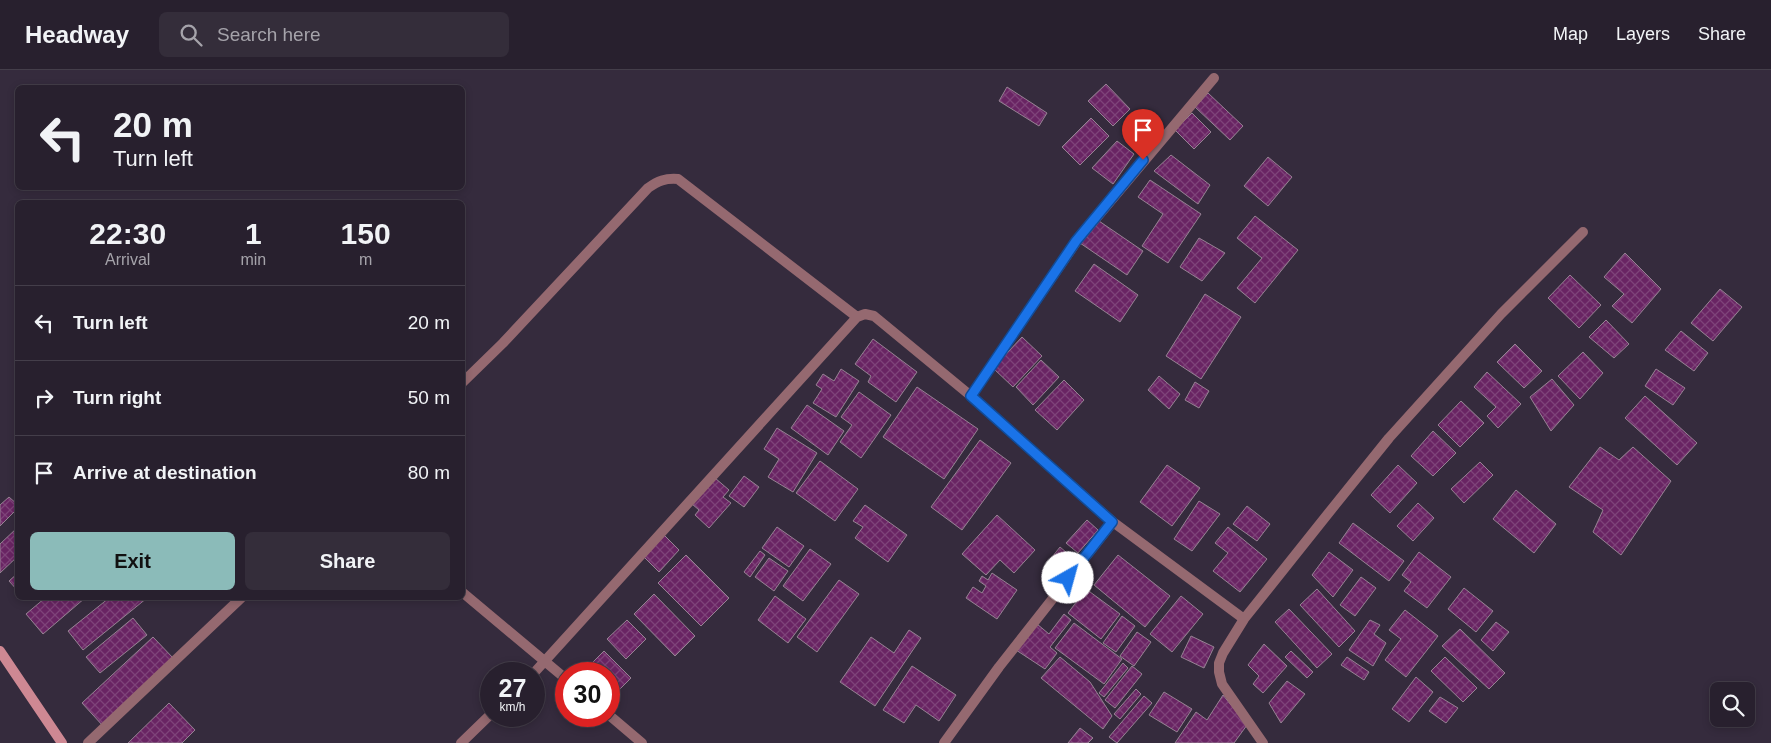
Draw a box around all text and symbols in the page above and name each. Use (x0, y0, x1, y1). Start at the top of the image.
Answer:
search box (159, 12, 509, 57)
text: Headway (25, 21, 129, 48)
icon: search (177, 21, 205, 49)
text: Search here (217, 24, 321, 45)
text: Map (1553, 24, 1588, 44)
text: Layers (1616, 24, 1670, 44)
text: Share (1698, 24, 1746, 44)
icon: left (30, 105, 95, 170)
text: 20 m (113, 105, 193, 144)
pin (1122, 109, 1164, 160)
icon: arrive (1129, 116, 1157, 144)
text: Turn left (113, 146, 193, 171)
text: 22:30 (89, 217, 166, 250)
text: 1 (245, 217, 262, 250)
text: 150 (341, 217, 391, 250)
text: Arrival (105, 251, 150, 268)
text: min (240, 251, 266, 268)
text: m (359, 251, 372, 268)
icon: left (30, 309, 58, 337)
text: Turn left (73, 312, 148, 333)
text: 20 m (408, 312, 450, 333)
icon: right (30, 384, 58, 412)
text: Turn right (73, 387, 161, 408)
text: 50 m (408, 387, 450, 408)
icon: arrive (30, 459, 58, 487)
text: Arrive at destination (73, 462, 257, 483)
text: 80 m (408, 462, 450, 483)
button: Exit (30, 532, 235, 590)
button: Share (245, 532, 450, 590)
position arrow (1041, 551, 1093, 603)
speed limit sign: 30 (555, 662, 620, 727)
text: 27 (499, 674, 526, 702)
map controls (1710, 682, 1755, 727)
button: search (1710, 682, 1755, 727)
text: km/h (499, 700, 526, 714)

